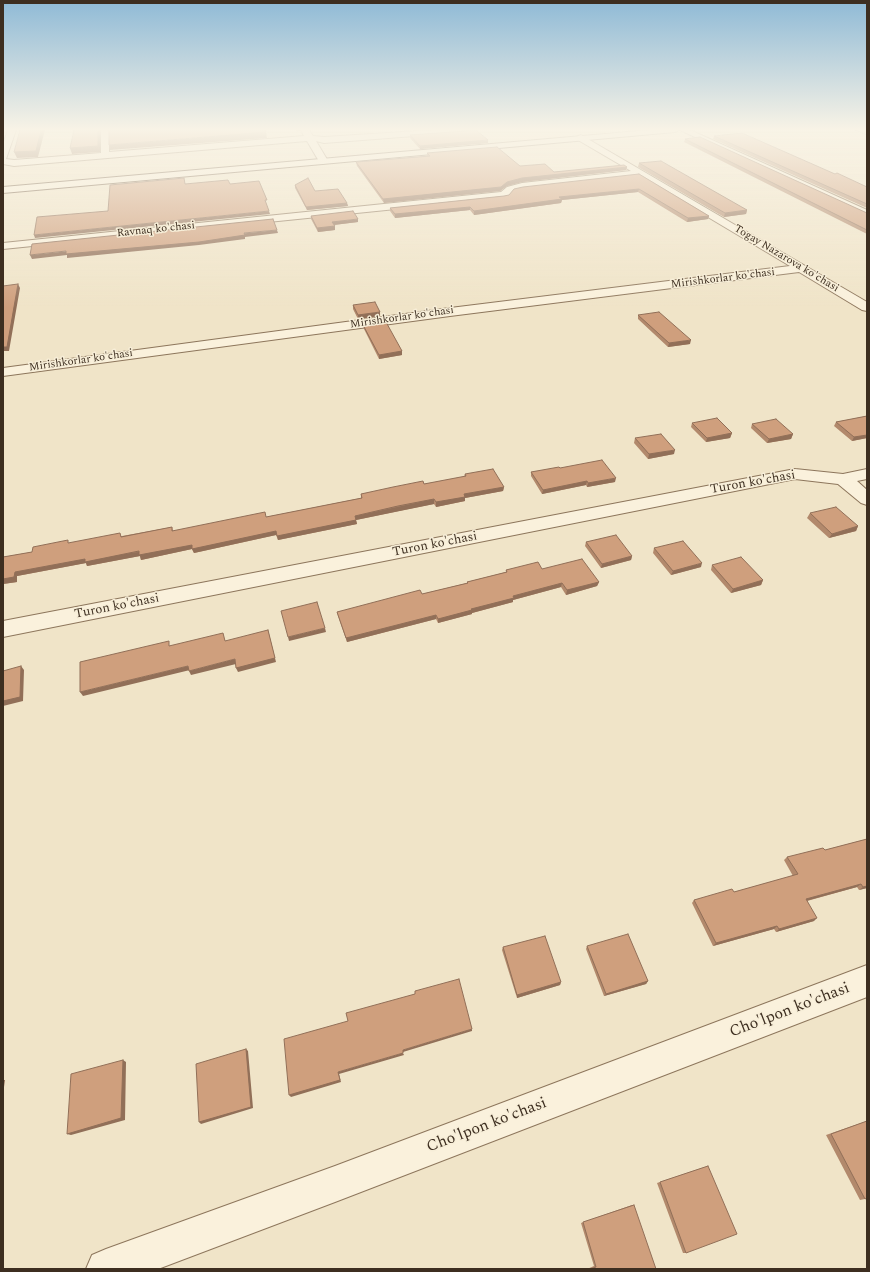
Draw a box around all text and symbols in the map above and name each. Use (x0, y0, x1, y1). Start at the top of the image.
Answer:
street label: Ravnaq ko'chasi (116, 219, 196, 241)
street label: Togay Nazarova ko'chasi (731, 222, 841, 296)
street label: Mirishkorlar ko'chasi (670, 266, 776, 292)
street label: Mirishkorlar ko'chasi (349, 304, 455, 332)
street label: Mirishkorlar ko'chasi (28, 347, 134, 375)
street label: Turon ko'chasi (709, 468, 797, 498)
street label: Turon ko'chasi (391, 529, 479, 561)
street label: Turon ko'chasi (73, 591, 161, 623)
street label: Cho'lpon ko'chasi (727, 979, 853, 1043)
street label: Cho'lpon ko'chasi (424, 1094, 550, 1158)

